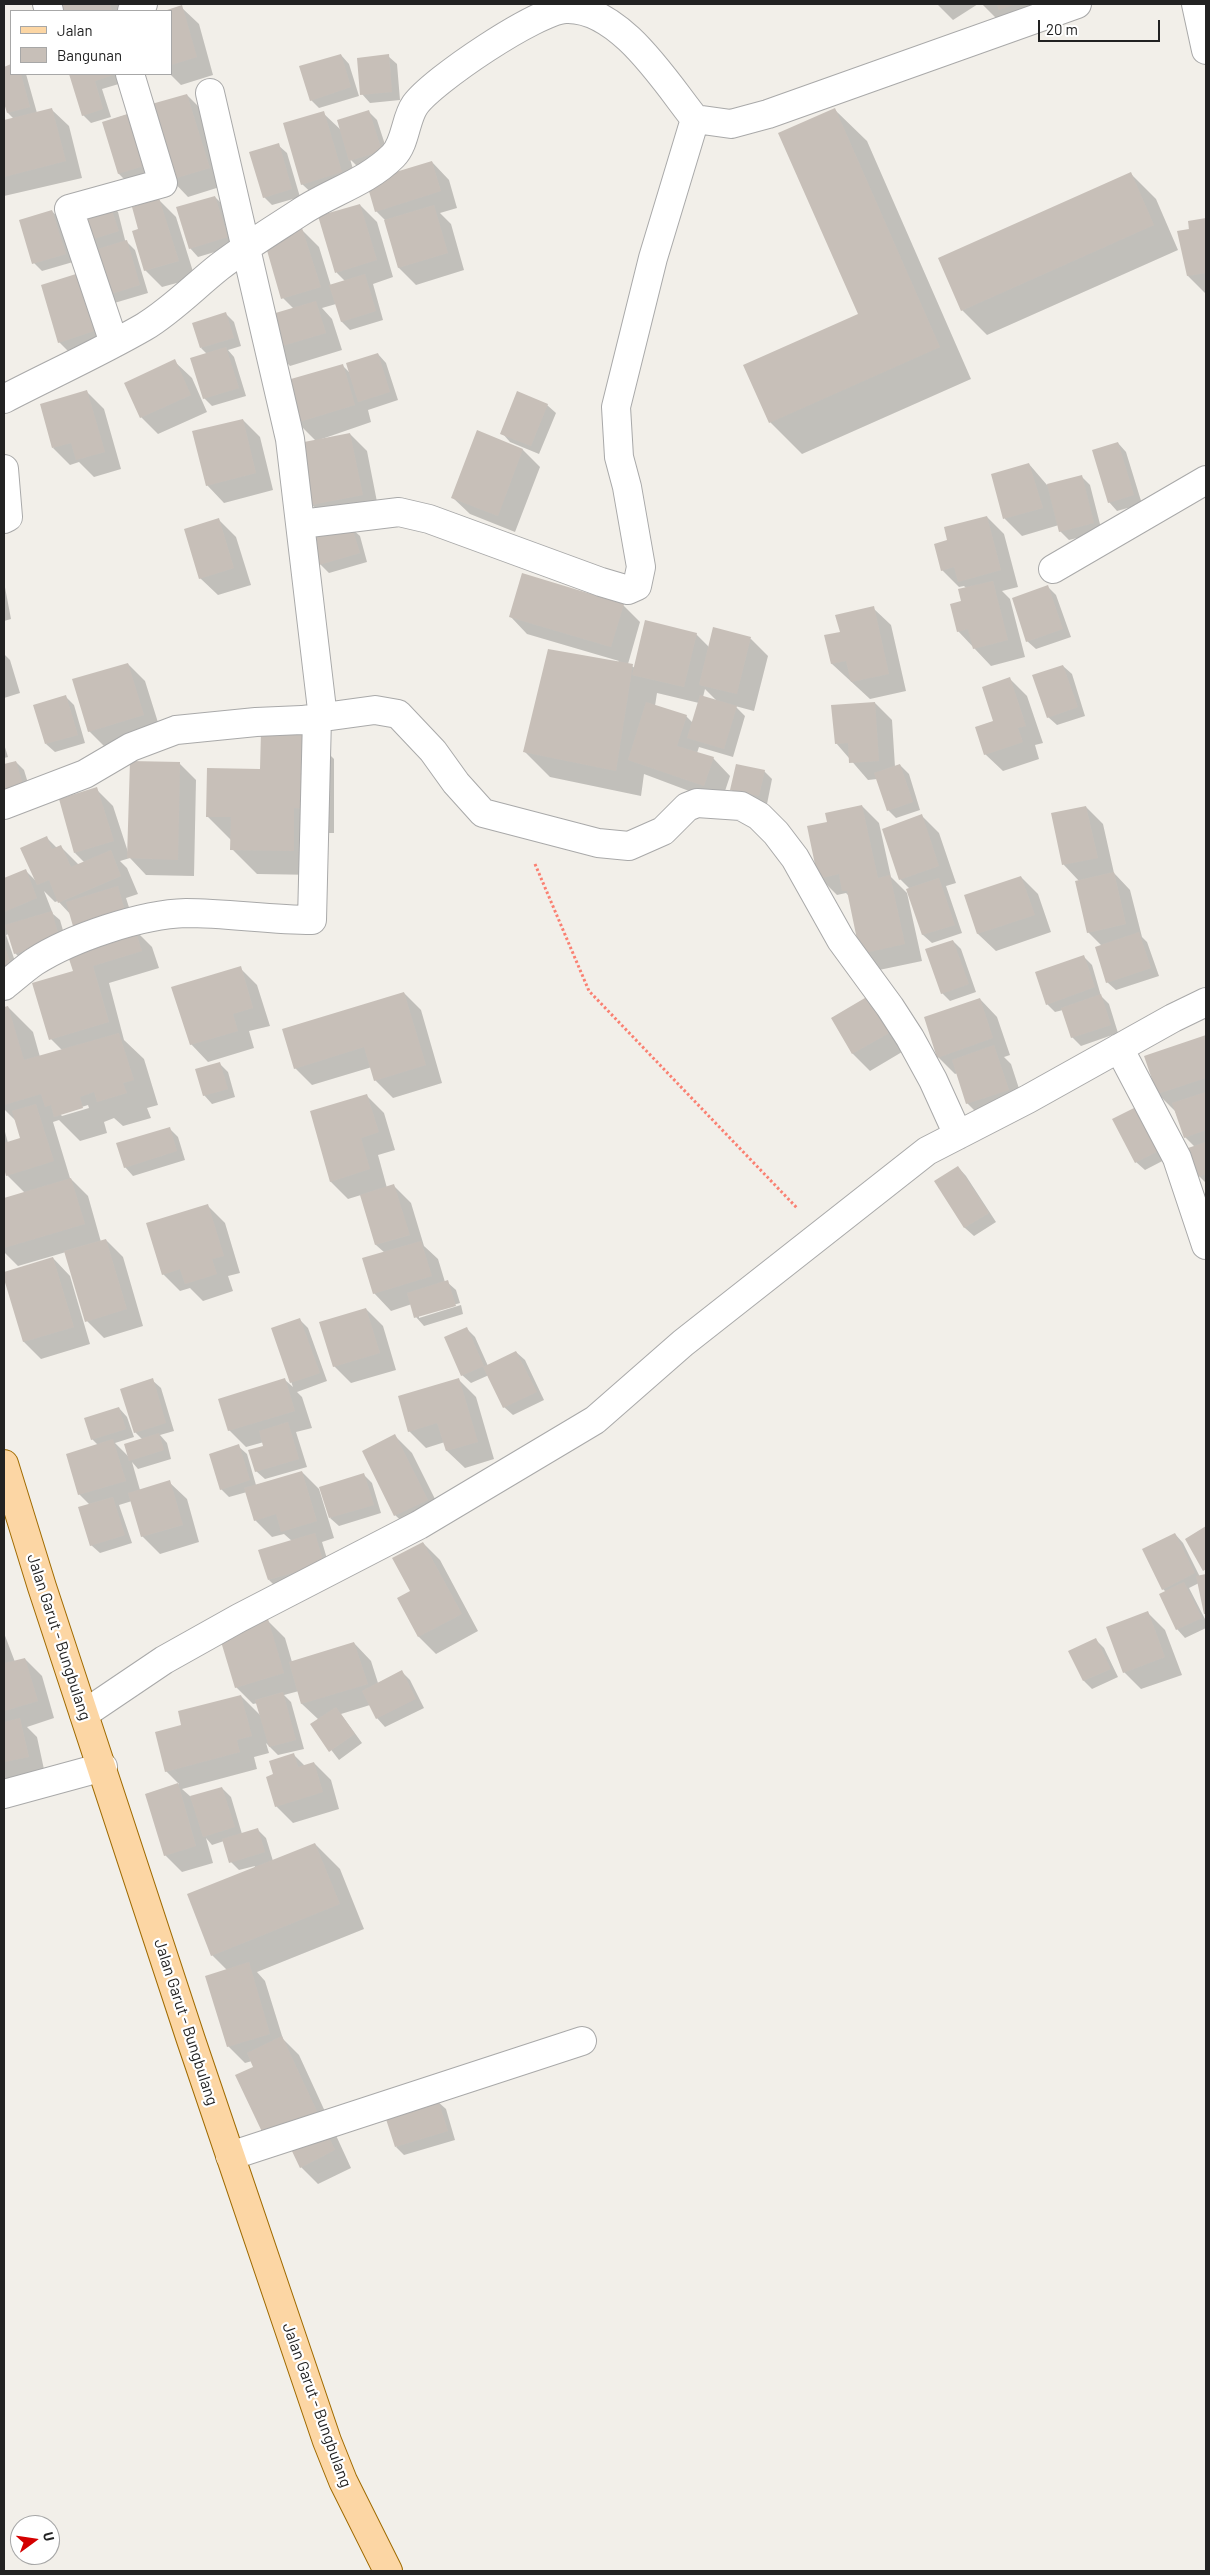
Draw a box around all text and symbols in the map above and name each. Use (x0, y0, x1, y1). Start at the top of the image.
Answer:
legend (10, 10, 172, 75)
scale bar (1040, 10, 1162, 42)
text: 20 m (1046, 20, 1078, 38)
text: Jalan (57, 21, 93, 39)
text: Bangunan (57, 46, 122, 64)
street label: Jalan Garut - Bungbulang (23, 1551, 95, 1723)
street label: Jalan Garut - Bungbulang (150, 1936, 222, 2108)
street label: Jalan Garut - Bungbulang (278, 2320, 356, 2490)
north arrow (10, 2515, 60, 2565)
text: U (40, 2530, 58, 2543)

